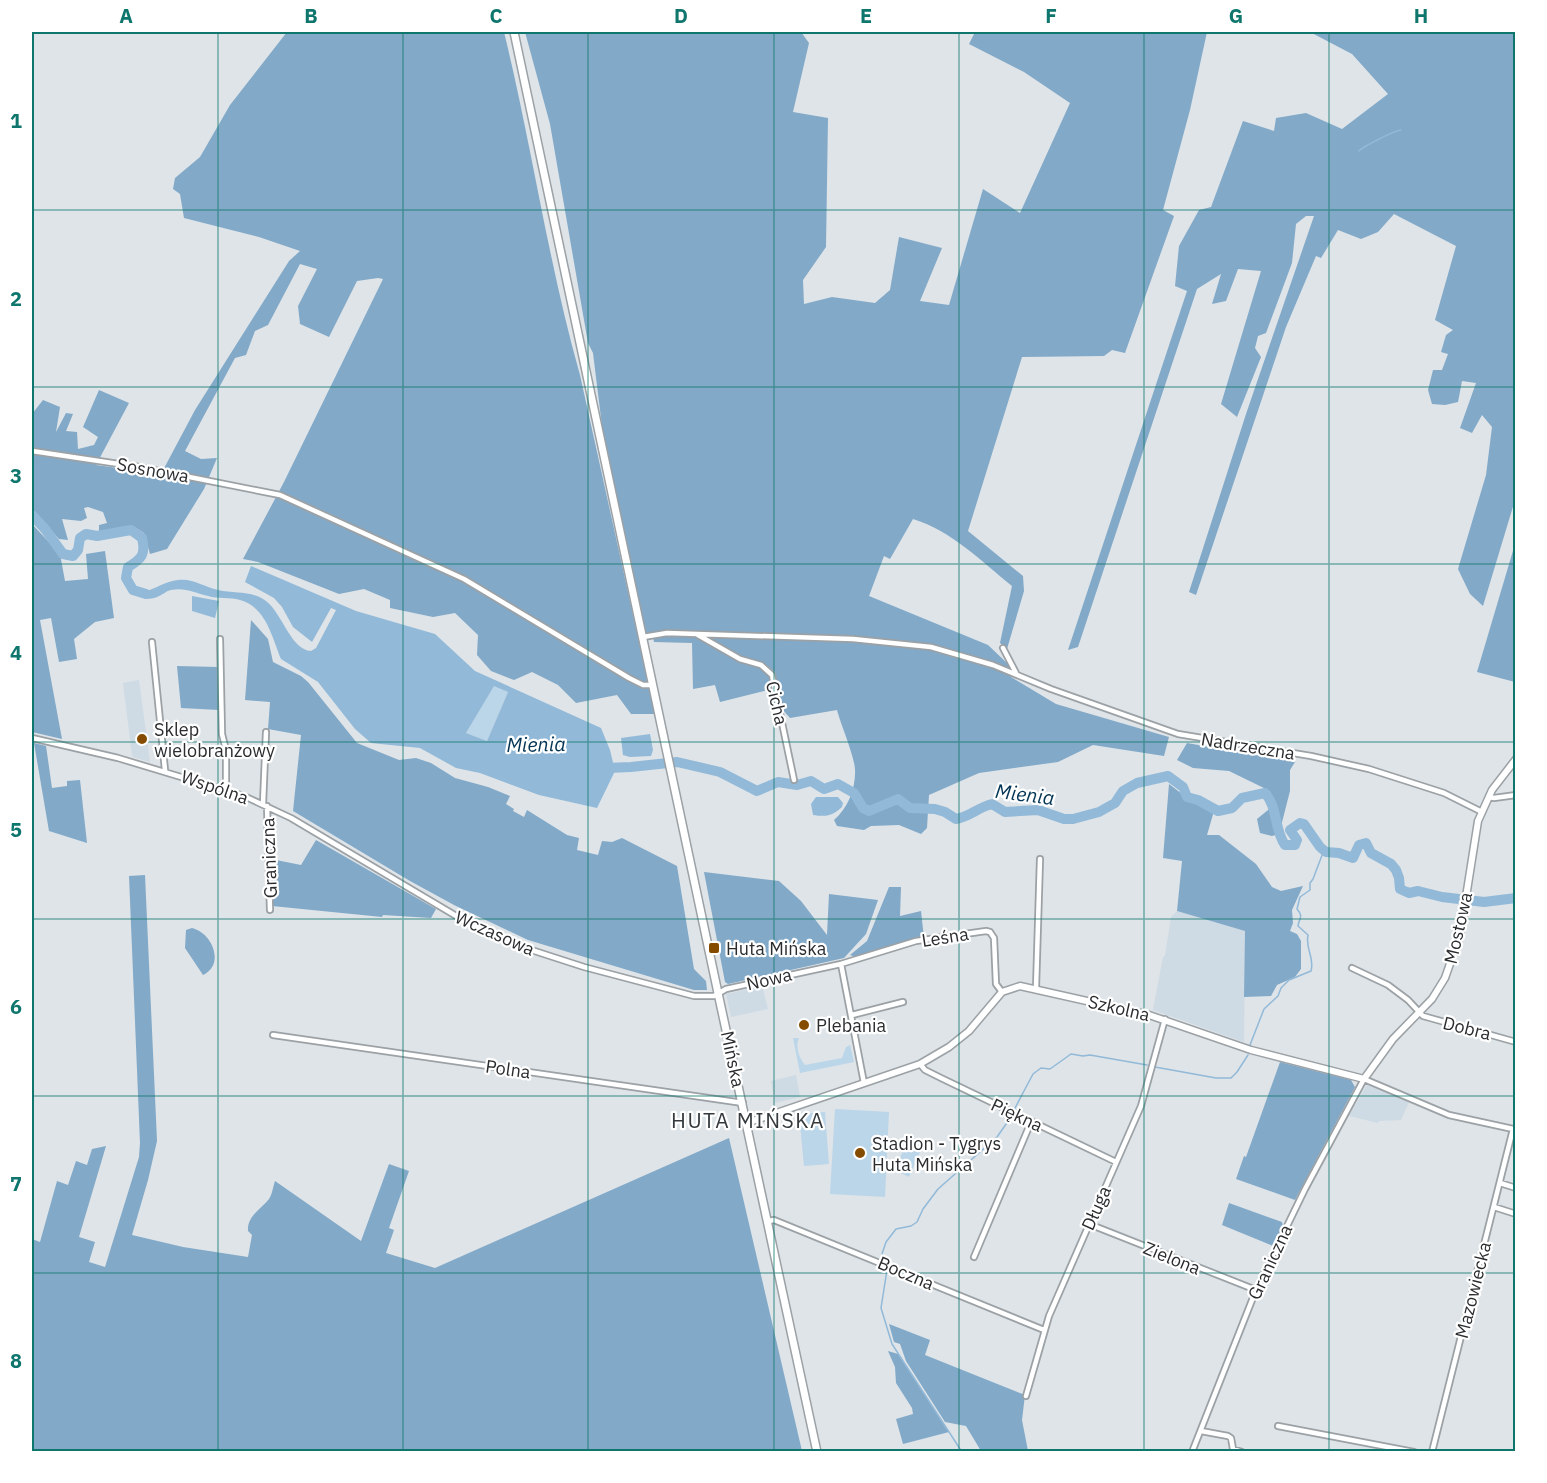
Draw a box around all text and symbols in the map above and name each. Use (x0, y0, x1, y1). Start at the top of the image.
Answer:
text: A (119, 2, 133, 29)
text: B (304, 2, 318, 29)
text: C (489, 2, 503, 29)
text: D (674, 2, 688, 29)
text: E (860, 2, 872, 29)
text: F (1045, 2, 1057, 29)
text: G (1229, 2, 1243, 29)
text: H (1414, 2, 1428, 29)
text: 1 (10, 107, 22, 134)
text: 2 (10, 285, 22, 312)
street label: Sosnowa (115, 452, 191, 488)
text: 3 (10, 462, 22, 489)
text: 4 (10, 639, 22, 666)
street label: Cicha (761, 679, 793, 728)
place label: Sklep wielobranżowy (154, 718, 275, 762)
street label: Nadrzeczna (1199, 727, 1297, 765)
water label: Mienia (506, 730, 566, 758)
marker: Sklep wielobranżowy (135, 732, 149, 746)
street label: Wspólna (178, 765, 252, 809)
water label: Mienia (994, 777, 1056, 811)
text: 5 (10, 816, 22, 843)
street label: Graniczna (256, 817, 282, 899)
street label: Mostowa (1439, 890, 1477, 966)
street label: Wczasowa (452, 905, 539, 961)
street label: Leśna (920, 922, 971, 952)
place label: Huta Mińska (726, 937, 827, 960)
marker: Huta Mińska (707, 941, 721, 955)
street label: Nowa (744, 963, 794, 995)
street label: Szkolna (1086, 990, 1153, 1026)
text: 6 (10, 993, 22, 1020)
street label: Dobra (1441, 1011, 1494, 1045)
place label: Plebania (816, 1014, 886, 1037)
marker: Plebania (797, 1018, 811, 1032)
street label: Mińska (716, 1029, 750, 1090)
street label: Polna (484, 1054, 532, 1084)
street label: Piękna (987, 1093, 1047, 1137)
district label: HUTA MIŃSKA (671, 1106, 825, 1134)
place label: Stadion - Tygrys Huta Mińska (872, 1132, 1001, 1176)
marker: Stadion - Tygrys Huta Mińska (853, 1146, 867, 1160)
text: 7 (10, 1170, 22, 1197)
street label: Długa (1076, 1182, 1116, 1234)
street label: Graniczna (1243, 1220, 1298, 1303)
street label: Zielona (1140, 1236, 1204, 1280)
street label: Mazowiecka (1450, 1239, 1496, 1341)
street label: Boczna (874, 1251, 938, 1295)
text: 8 (10, 1347, 22, 1374)

